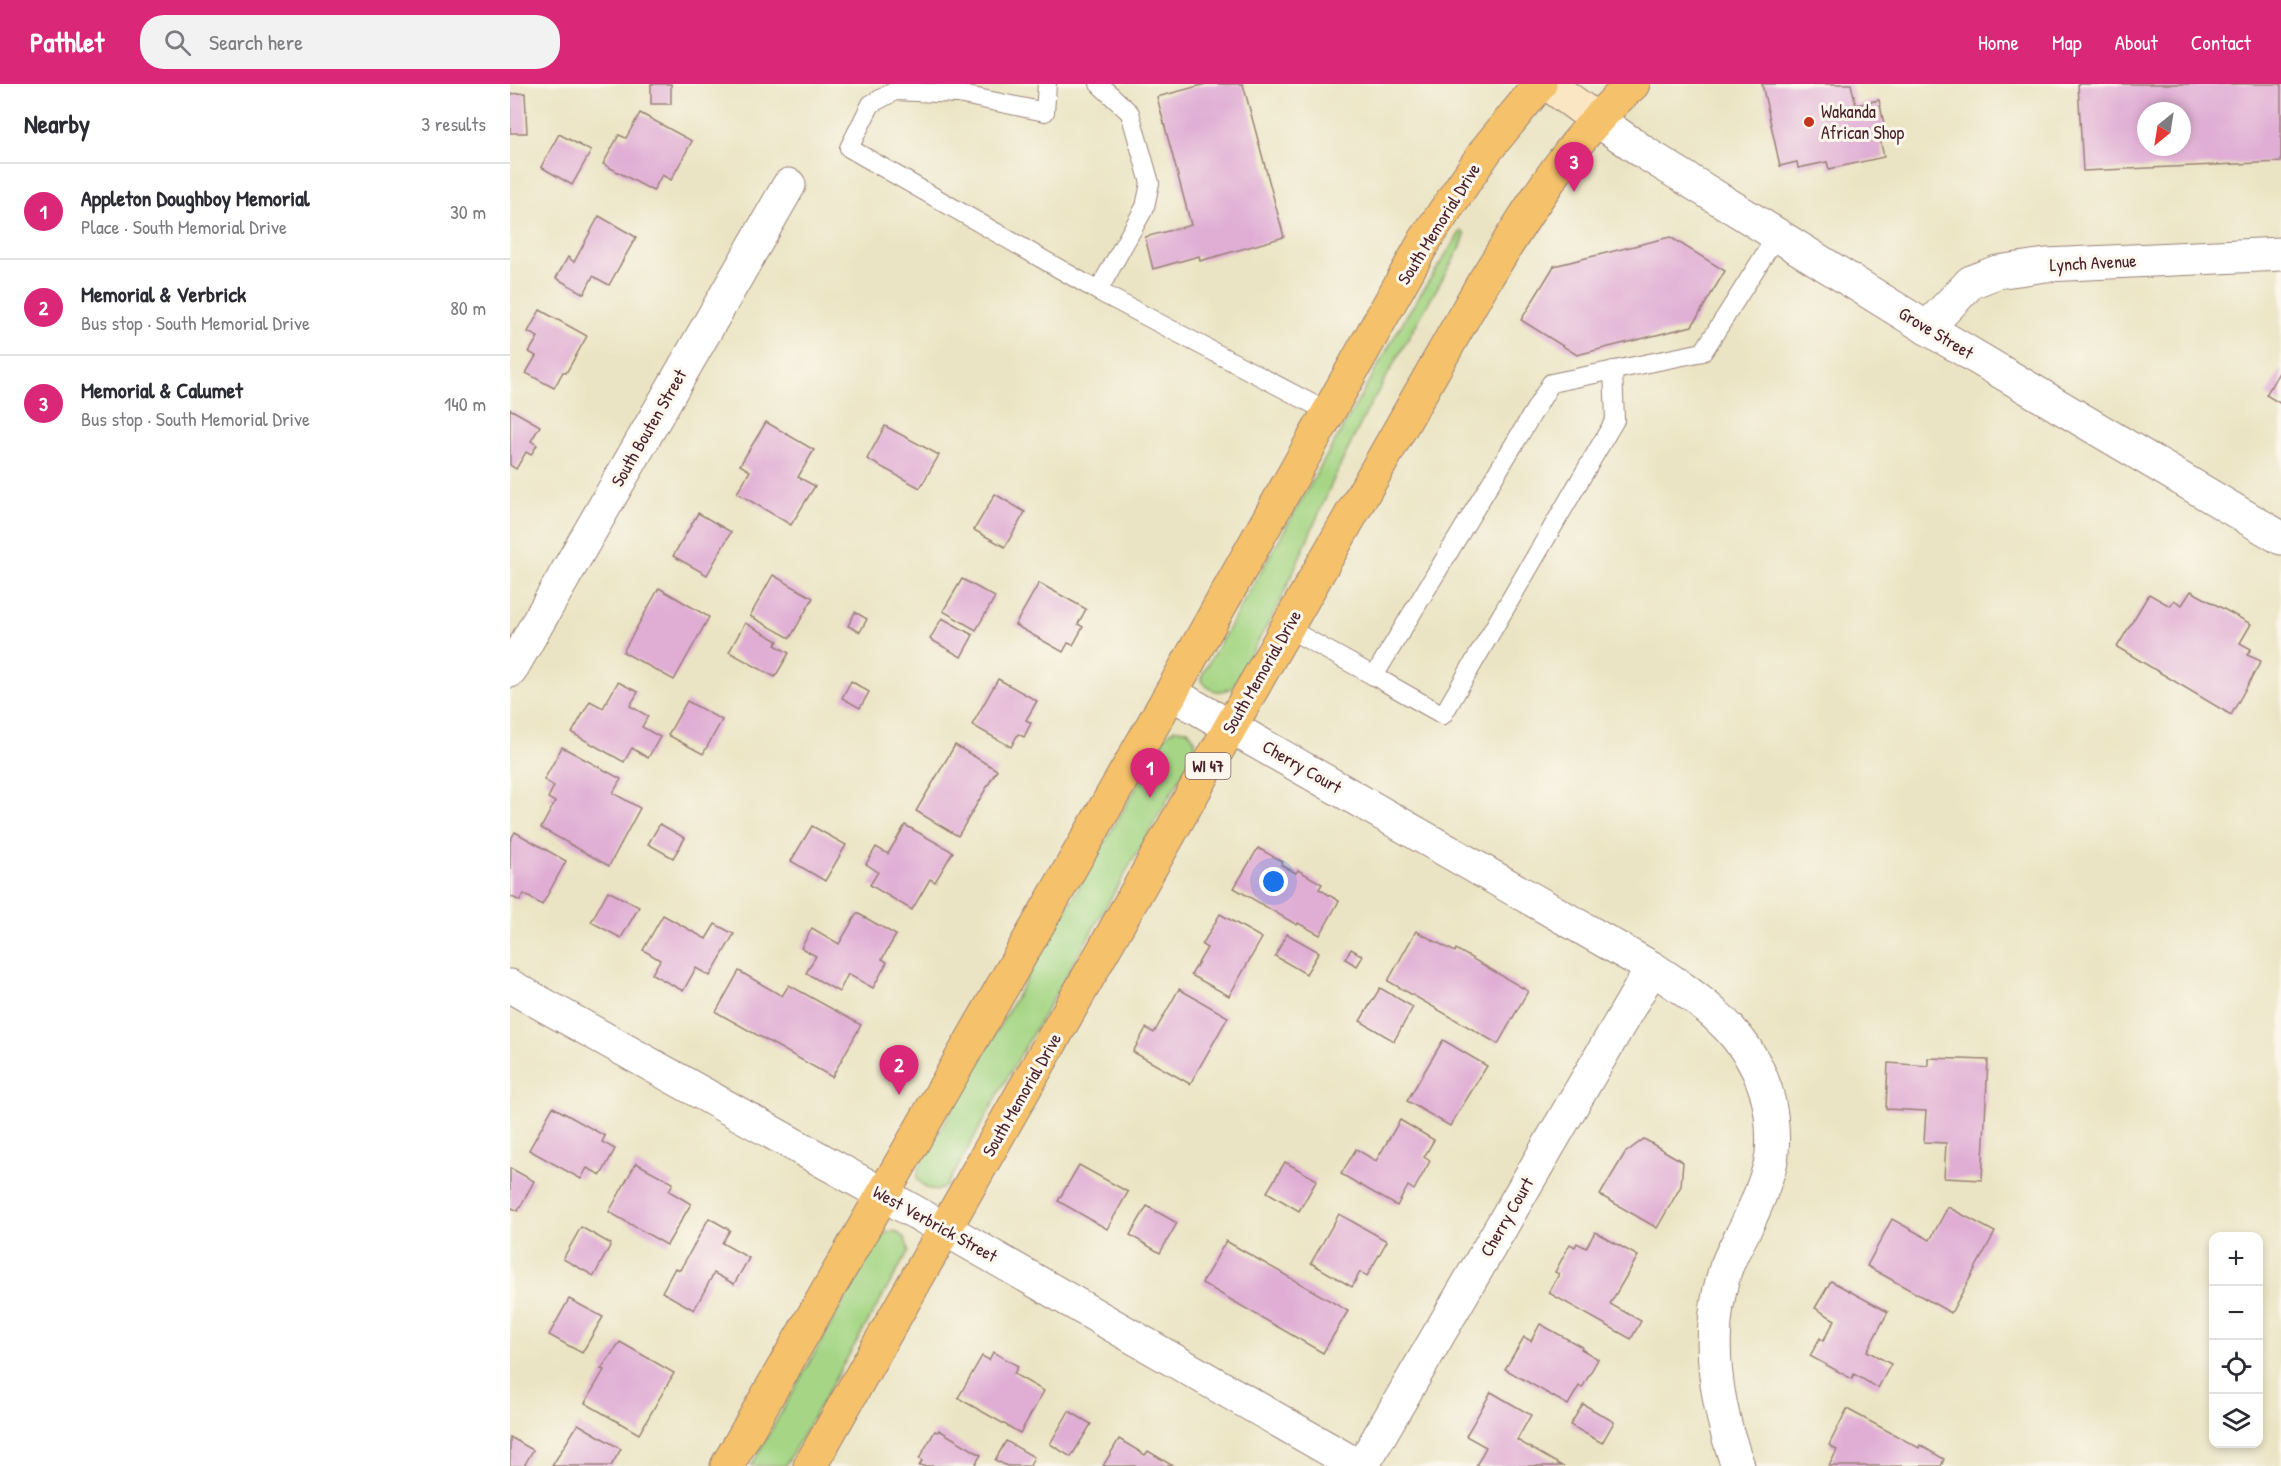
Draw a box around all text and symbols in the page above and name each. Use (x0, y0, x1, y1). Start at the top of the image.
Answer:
search box (140, 15, 560, 69)
text: Pathlet (30, 23, 104, 61)
icon: search (161, 26, 194, 59)
text: Search here (209, 27, 303, 57)
text: Home (1978, 28, 2019, 57)
text: Map (2052, 28, 2082, 57)
text: About (2115, 28, 2158, 57)
text: Contact (2191, 28, 2251, 57)
place label: Wakanda African Shop (1821, 99, 1905, 145)
north arrow (2137, 102, 2191, 156)
text: Nearby (24, 106, 90, 141)
text: 3 results (421, 110, 486, 137)
marker: Wakanda African Shop (1802, 115, 1816, 129)
pin: 3 (1554, 142, 1594, 192)
street label: South Memorial Drive (1391, 158, 1486, 289)
text: Appleton Doughboy Memorial (81, 183, 310, 213)
text: 1 (40, 198, 47, 225)
text: 30 m (450, 198, 486, 225)
text: Place · South Memorial Drive (81, 213, 287, 240)
street label: Lynch Avenue (2049, 248, 2137, 277)
text: Memorial & Verbrick (81, 279, 246, 309)
text: 2 (39, 294, 48, 321)
text: 80 m (450, 294, 486, 321)
street label: Grove Street (1894, 300, 1979, 365)
text: Bus stop · South Memorial Drive (81, 309, 310, 336)
street label: South Bouten Street (605, 364, 693, 491)
text: Memorial & Calumet (81, 375, 243, 405)
text: 3 (39, 390, 48, 417)
text: 140 m (444, 390, 486, 417)
text: Bus stop · South Memorial Drive (81, 405, 310, 432)
street label: South Memorial Drive (1216, 605, 1307, 738)
street label: Cherry Court (1258, 734, 1347, 800)
pin: 1 (1130, 748, 1170, 798)
road number: WI 47 (1186, 753, 1230, 779)
your location (1259, 867, 1288, 896)
street label: South Memorial Drive (976, 1028, 1067, 1161)
pin: 2 (880, 1046, 918, 1095)
street label: Cherry Court (1474, 1172, 1540, 1261)
street label: West Verbrick Street (869, 1179, 1003, 1268)
map controls (2209, 1232, 2263, 1448)
button: + (2209, 1232, 2263, 1286)
button: − (2209, 1286, 2263, 1340)
button: locate (2209, 1340, 2263, 1394)
button: layers (2209, 1394, 2263, 1448)

